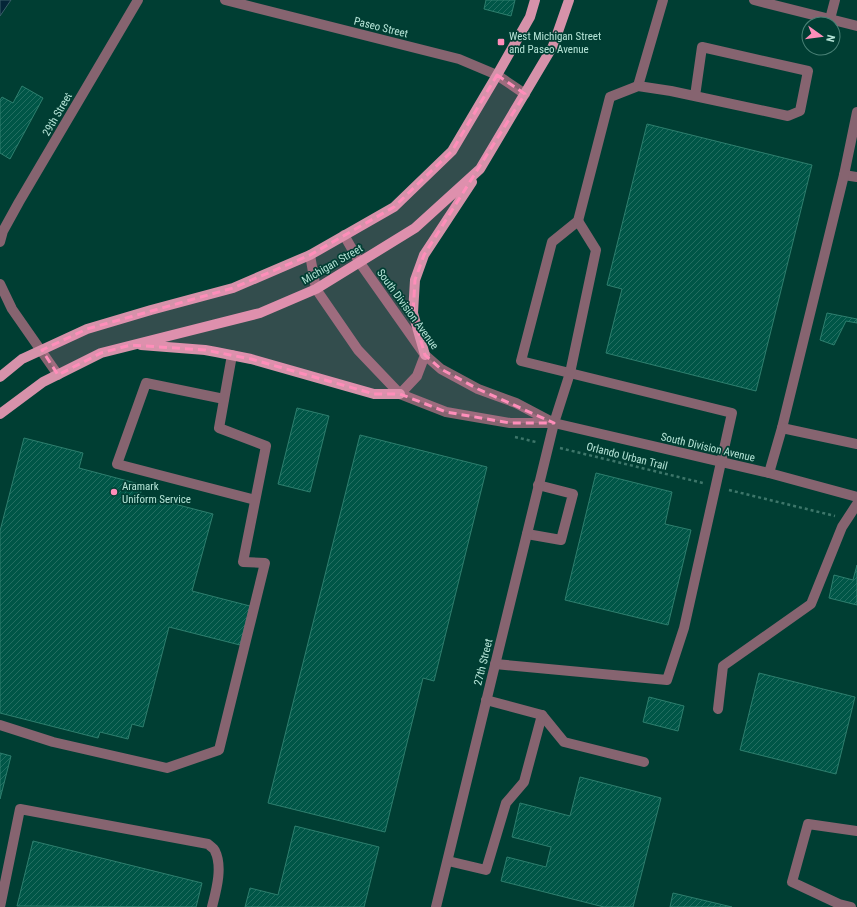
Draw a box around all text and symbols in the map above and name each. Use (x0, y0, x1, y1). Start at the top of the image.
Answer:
street label: Paseo Street (352, 14, 409, 40)
north arrow (801, 16, 841, 56)
place label: West Michigan Street and Paseo Avenue (509, 30, 601, 56)
text: N (823, 33, 837, 43)
marker: West Michigan Street and Paseo Avenue (496, 37, 506, 47)
street label: 29th Street (40, 90, 75, 138)
street label: Michigan Street (300, 242, 365, 287)
street label: South Division Avenue (374, 267, 441, 352)
street label: South Division Avenue (660, 430, 756, 465)
street label: Orlando Urban Trail (585, 440, 669, 473)
place label: Aramark Uniform Service (122, 480, 191, 506)
marker: Aramark Uniform Service (109, 487, 119, 497)
street label: 27th Street (471, 637, 496, 687)

